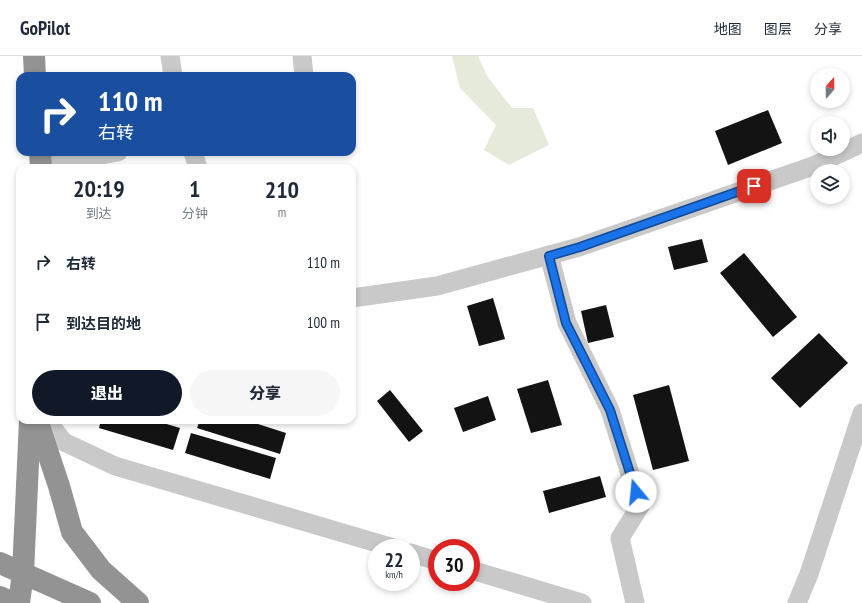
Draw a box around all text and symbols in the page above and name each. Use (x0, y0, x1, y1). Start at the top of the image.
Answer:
text: GoPilot (20, 16, 70, 40)
text: 地图 (714, 20, 742, 38)
text: 图层 (764, 20, 792, 38)
text: 分享 (814, 20, 842, 38)
north arrow (810, 68, 850, 108)
map controls (810, 68, 850, 204)
text: 110 m (98, 82, 162, 119)
icon: right (32, 88, 84, 140)
button: sound (810, 116, 850, 156)
text: 右转 (98, 121, 134, 144)
button: layers (810, 164, 850, 204)
pin (737, 169, 771, 203)
text: 20:19 (73, 173, 125, 204)
text: 1 (189, 173, 200, 204)
text: 210 (265, 174, 299, 205)
icon: arrive (743, 175, 765, 197)
text: m (278, 204, 286, 221)
text: 到达 (86, 205, 112, 222)
text: 分钟 (182, 205, 208, 222)
icon: right (32, 251, 54, 273)
text: 110 m (307, 253, 340, 272)
text: 右转 (66, 254, 96, 273)
icon: arrive (32, 311, 54, 333)
text: 100 m (307, 313, 340, 332)
text: 到达目的地 (66, 314, 141, 333)
button: 退出 (32, 370, 182, 416)
button: 分享 (190, 370, 340, 416)
position arrow (615, 471, 657, 513)
speed limit sign: 30 (428, 539, 480, 591)
text: 22 (384, 547, 404, 573)
text: km/h (385, 568, 403, 581)

